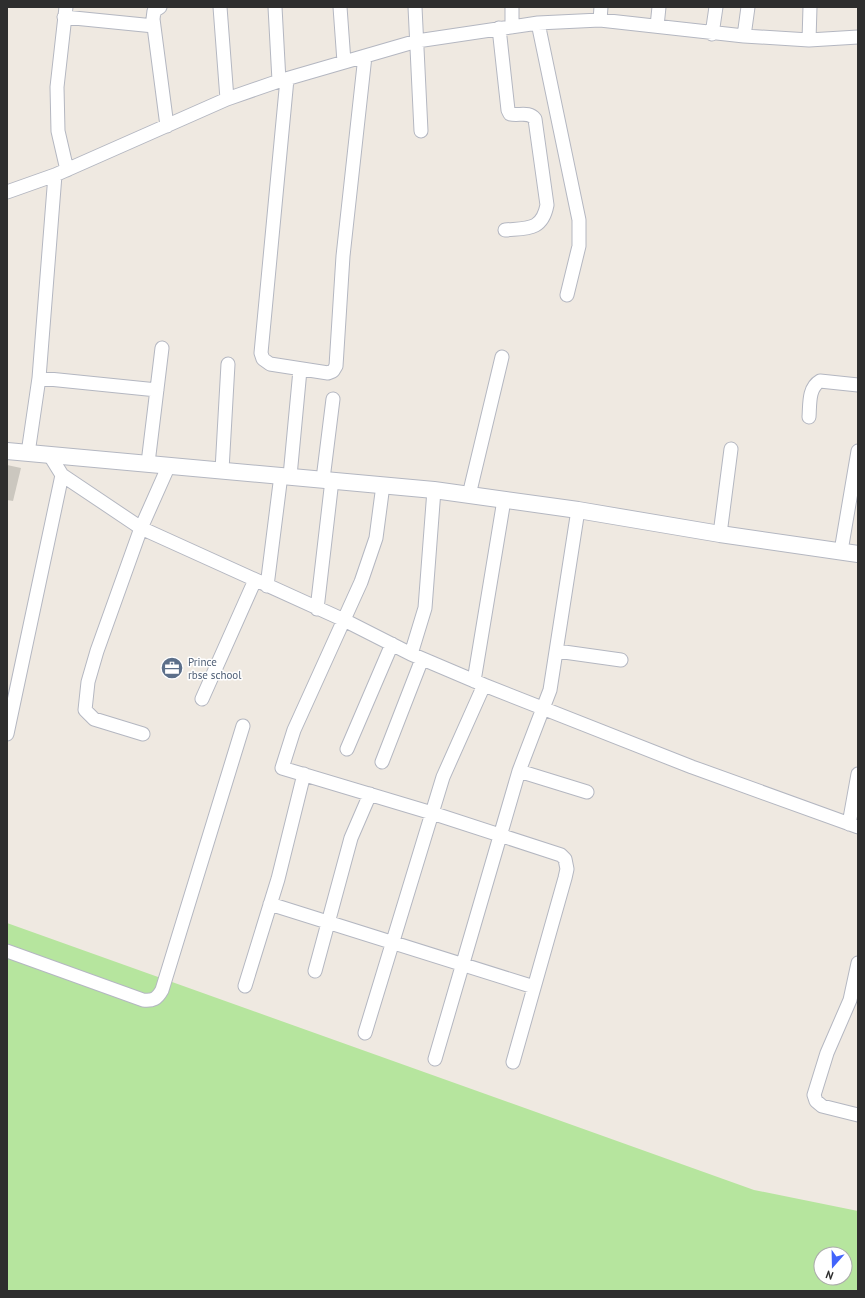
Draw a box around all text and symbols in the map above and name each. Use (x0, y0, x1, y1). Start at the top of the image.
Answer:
office icon: Prince rbse school (159, 655, 185, 681)
place label: Prince rbse school (188, 655, 242, 682)
north arrow (813, 1246, 853, 1286)
text: N (824, 1268, 835, 1283)

